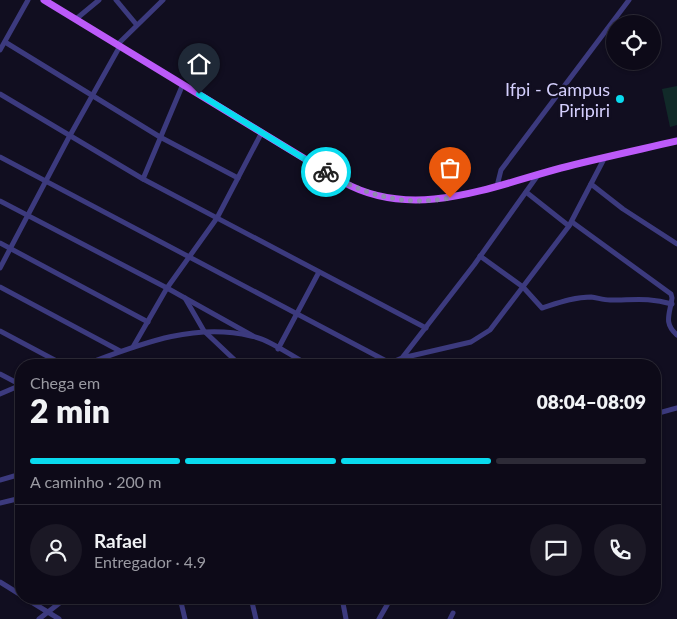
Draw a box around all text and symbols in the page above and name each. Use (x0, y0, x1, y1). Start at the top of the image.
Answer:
map controls (606, 15, 661, 70)
button: locate (606, 15, 661, 70)
pin (178, 43, 220, 94)
icon: home (185, 50, 213, 78)
place label: Ifpi - Campus Piripiri (505, 78, 610, 121)
marker: Ifpi - Campus Piripiri (614, 93, 626, 105)
courier (301, 147, 351, 197)
pin (429, 147, 471, 198)
icon: bag (436, 154, 464, 182)
icon: bike (312, 158, 340, 186)
text: Chega em (30, 373, 100, 392)
text: 08:04–08:09 (537, 390, 646, 413)
text: 2 min (30, 391, 110, 430)
text: A caminho · 200 m (30, 472, 161, 491)
button: person (30, 524, 82, 576)
button: chat (530, 524, 582, 576)
button: phone (594, 524, 646, 576)
text: Rafael (94, 529, 147, 552)
text: Entregador · 4.9 (94, 552, 206, 571)

